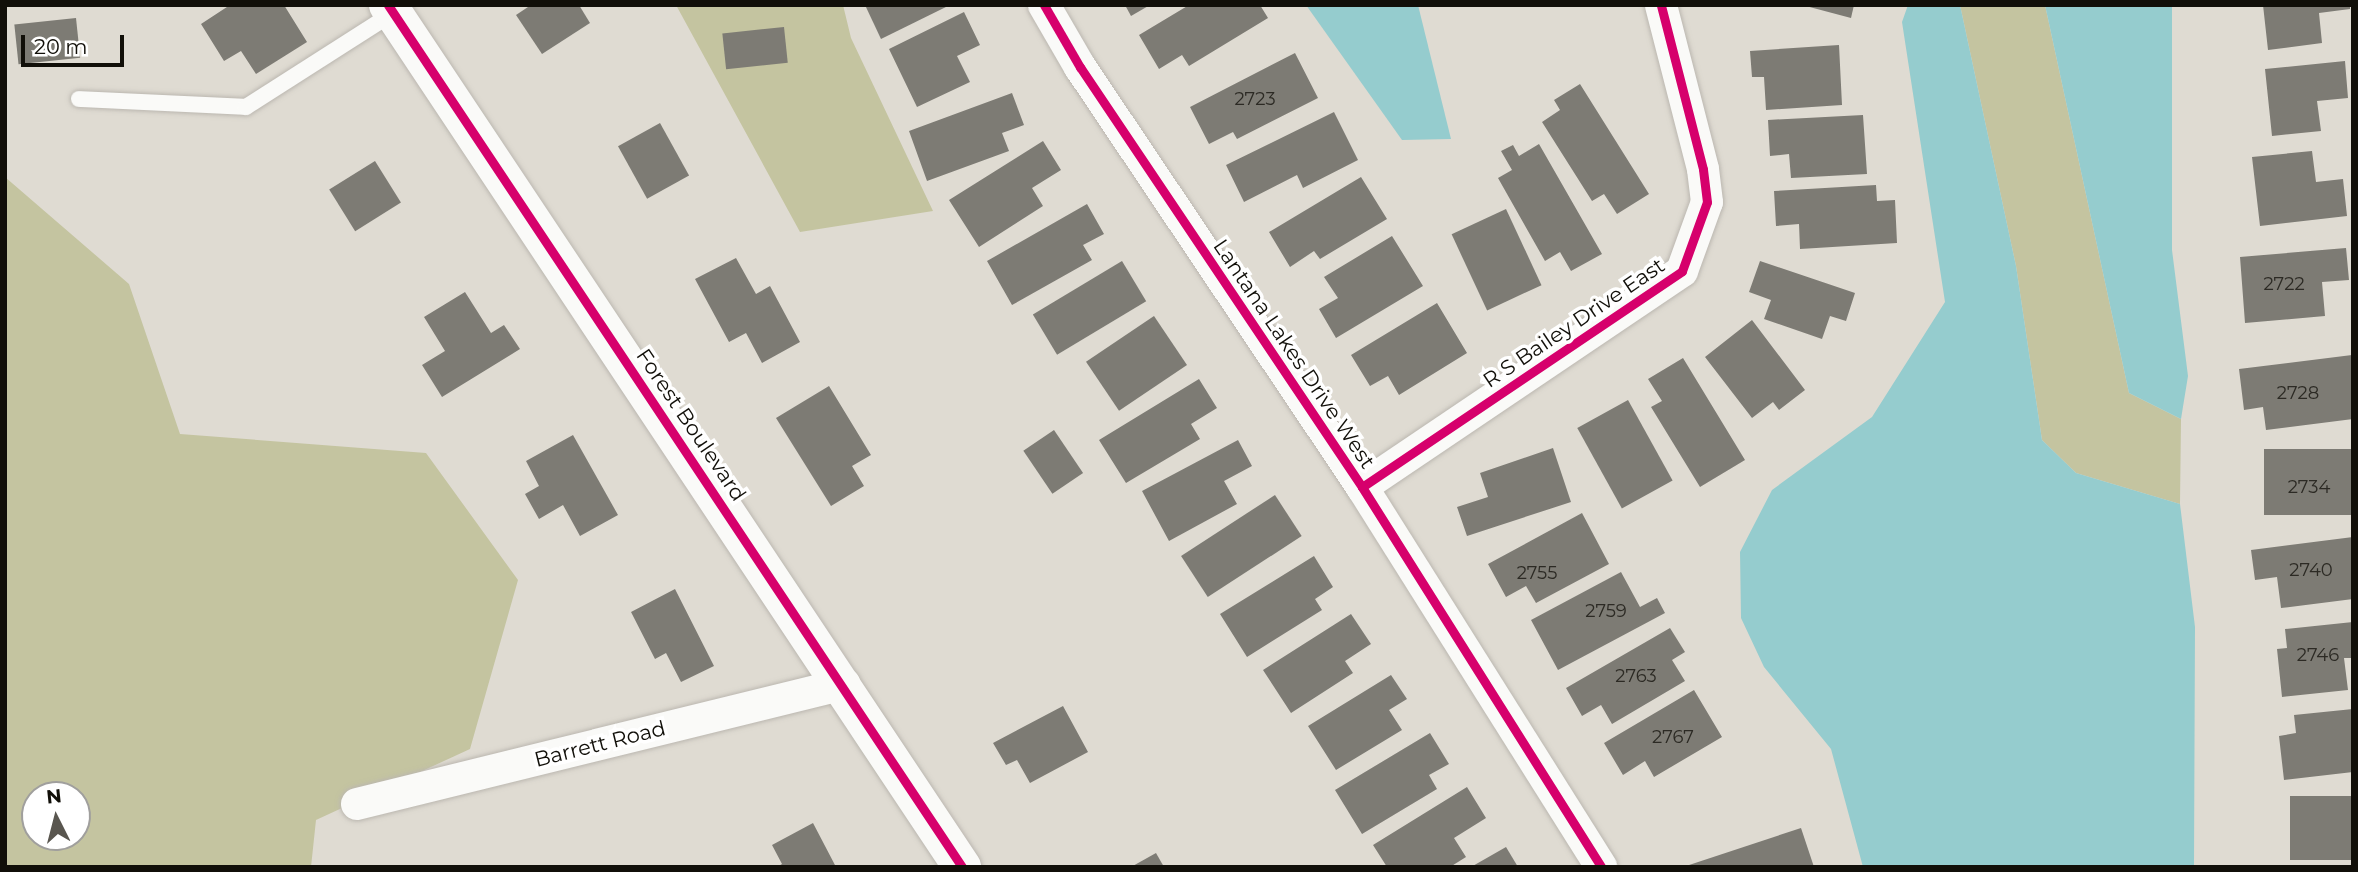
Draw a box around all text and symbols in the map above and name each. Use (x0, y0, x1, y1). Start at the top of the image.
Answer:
scale bar (24, 21, 128, 65)
text: 20 m (34, 34, 88, 59)
house number: 2723 (1234, 88, 1276, 110)
street label: Lantana Lakes Drive West (1208, 235, 1380, 473)
street label: R S Bailey Drive East (1478, 253, 1670, 393)
house number: 2722 (2263, 273, 2305, 295)
street label: Forest Boulevard (631, 344, 751, 506)
house number: 2728 (2277, 382, 2319, 404)
house number: 2734 (2288, 476, 2330, 498)
house number: 2740 (2289, 559, 2333, 581)
house number: 2755 (1517, 562, 1557, 584)
house number: 2759 (1585, 600, 1627, 622)
house number: 2746 (2297, 644, 2339, 666)
house number: 2763 (1615, 665, 1657, 687)
street label: Barrett Road (532, 716, 668, 772)
house number: 2767 (1652, 726, 1694, 748)
north arrow (21, 781, 91, 851)
text: N (45, 784, 63, 809)

